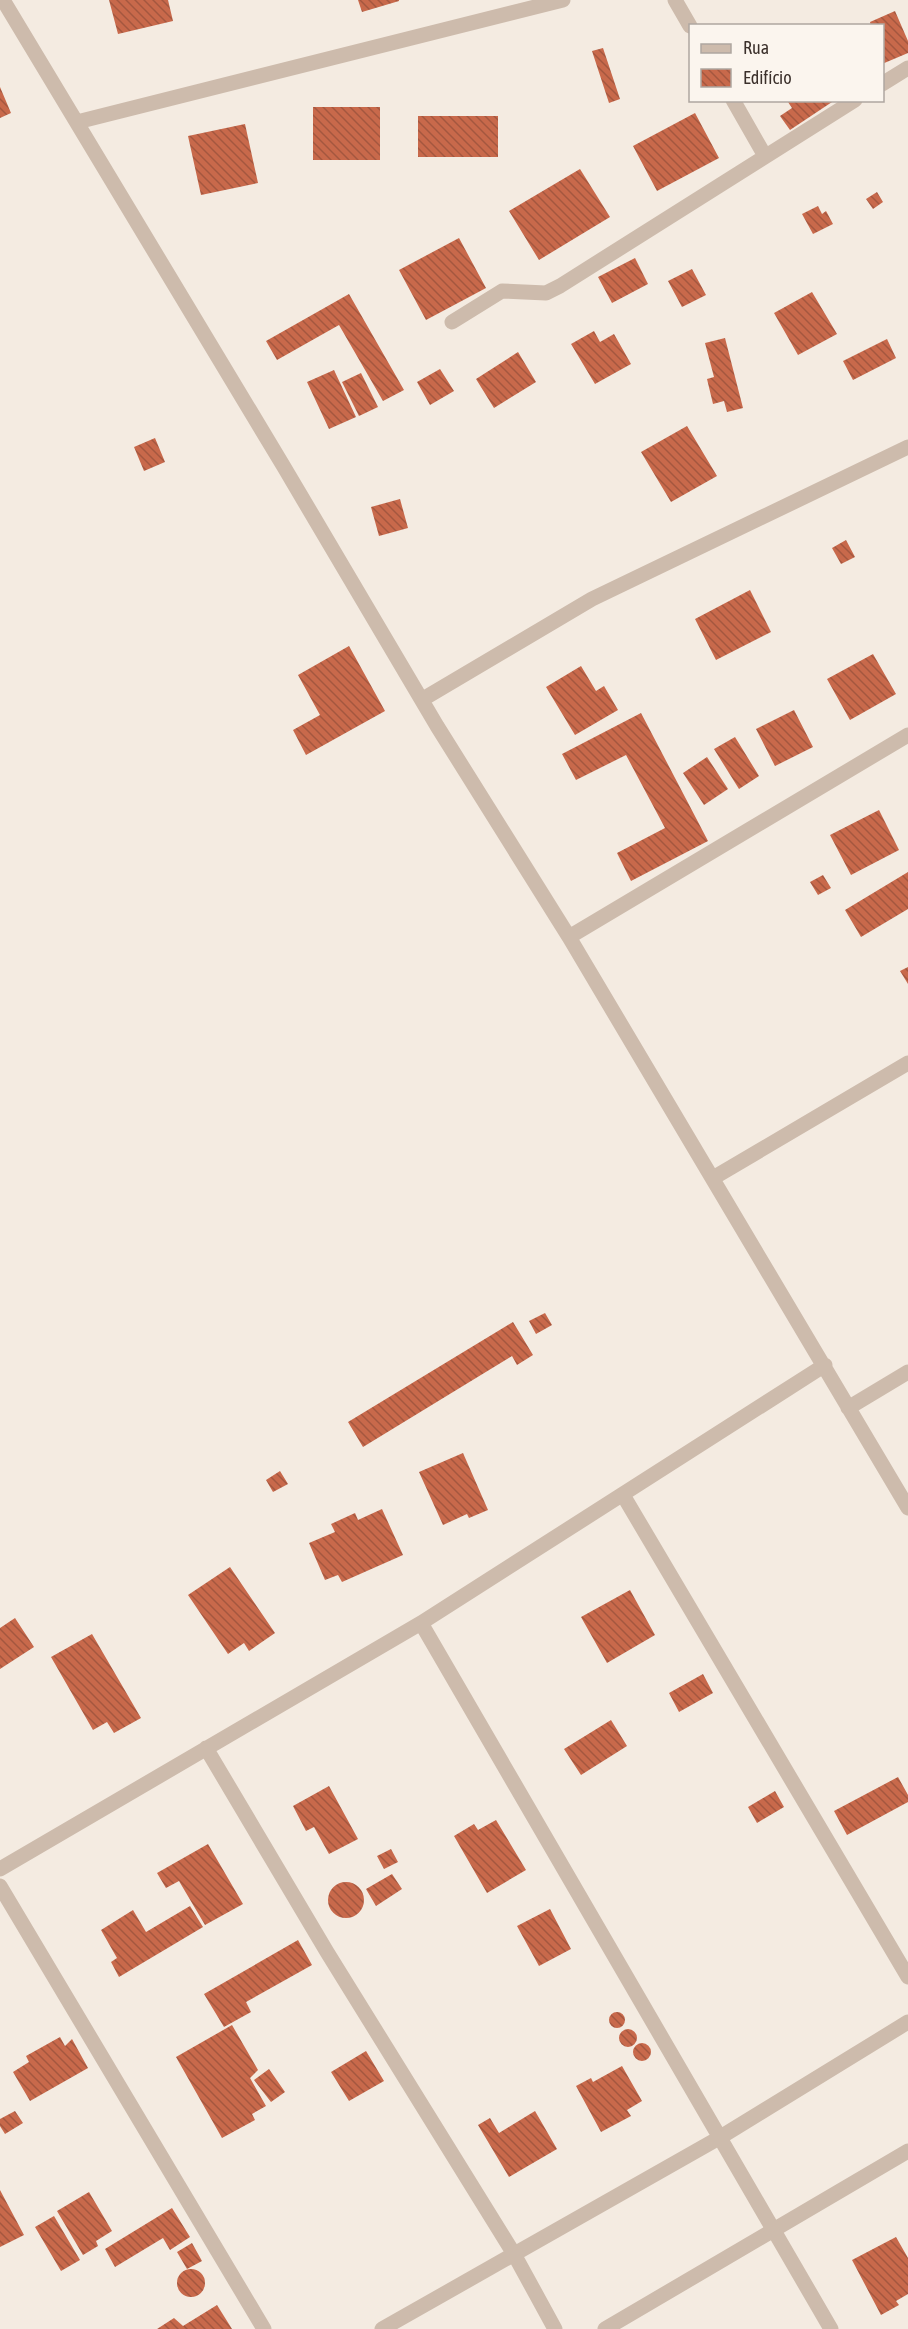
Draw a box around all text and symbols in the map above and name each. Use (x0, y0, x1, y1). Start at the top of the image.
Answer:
legend (689, 24, 884, 102)
text: Rua (743, 37, 769, 58)
text: Edifício (743, 67, 792, 88)

